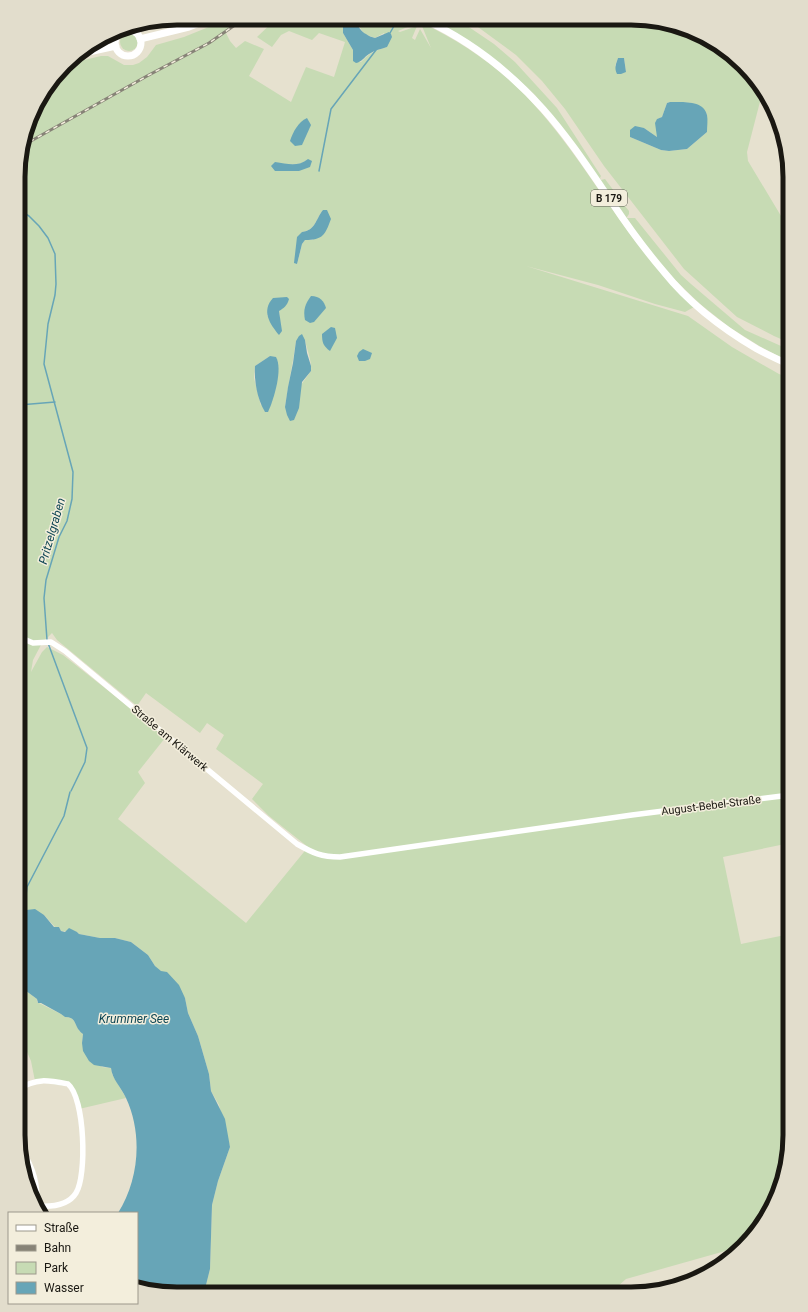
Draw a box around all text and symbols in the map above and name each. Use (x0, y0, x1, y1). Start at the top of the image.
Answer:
road number: B 179 (591, 190, 627, 206)
water label: Pritzelgraben (36, 496, 68, 566)
street label: Straße am Klärwerk (129, 703, 211, 774)
street label: August-Bebel-Straße (661, 793, 762, 818)
water label: Krummer See (99, 1012, 169, 1026)
legend (8, 1212, 138, 1304)
text: Straße (44, 1221, 79, 1235)
text: Bahn (44, 1241, 71, 1255)
text: Park (44, 1261, 69, 1275)
text: Wasser (44, 1281, 84, 1295)

